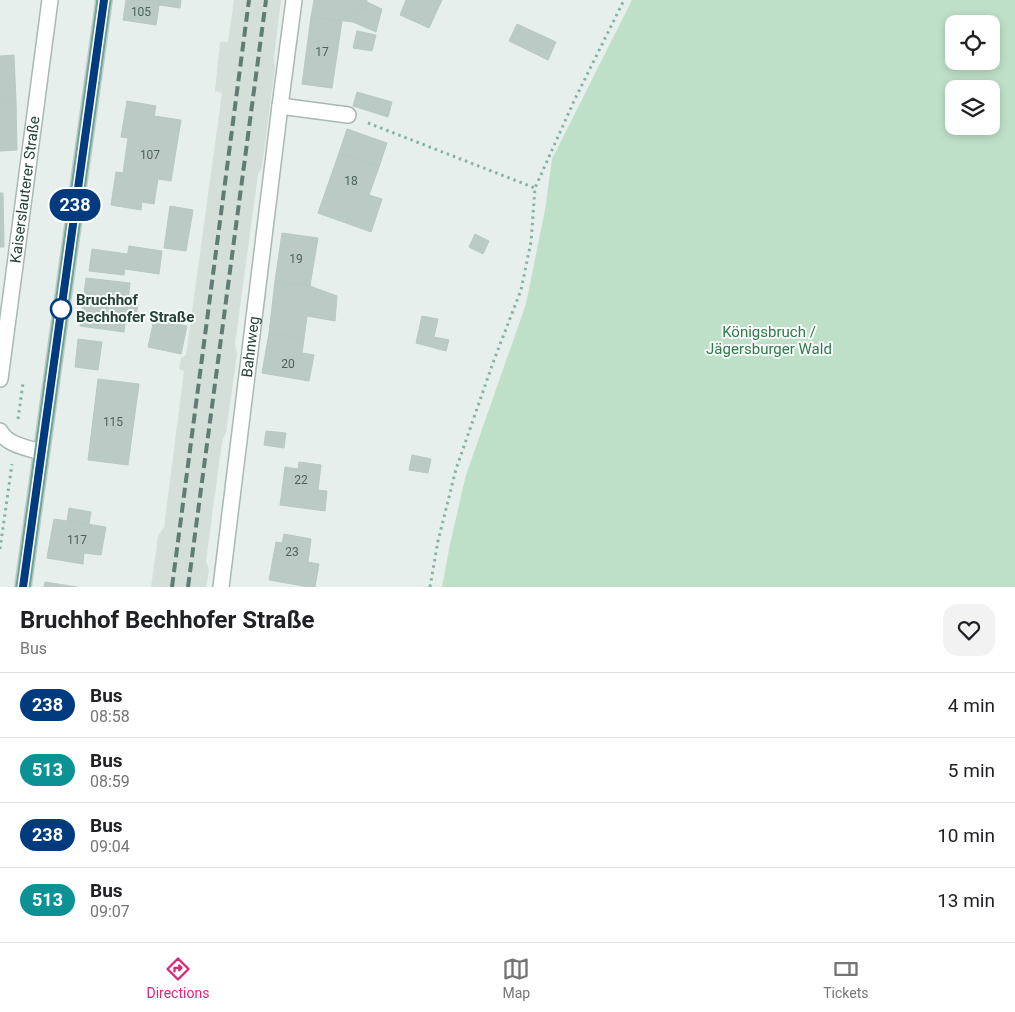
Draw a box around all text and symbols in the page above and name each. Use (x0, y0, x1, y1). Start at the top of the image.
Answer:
house number: 105 (131, 5, 151, 19)
map controls (945, 15, 1000, 135)
button: locate (945, 15, 1000, 70)
house number: 17 (315, 45, 329, 59)
button: layers (945, 80, 1000, 135)
street label: Kaiserslauterer Straße (6, 115, 44, 264)
house number: 107 (140, 148, 160, 162)
house number: 18 (344, 174, 358, 188)
line badge: 238 (46, 189, 104, 221)
text: 238 (60, 194, 90, 215)
house number: 19 (289, 252, 303, 266)
place label: Bruchhof Bechhofer Straße (76, 291, 194, 326)
marker: Bruchhof Bechhofer Straße (50, 298, 72, 320)
street label: Bahnweg (238, 315, 263, 379)
park label: Königsbruch / Jägersburger Wald (706, 323, 832, 358)
house number: 20 (281, 357, 295, 371)
house number: 115 (103, 415, 123, 429)
house number: 22 (294, 473, 308, 487)
house number: 117 (67, 533, 87, 547)
house number: 23 (285, 545, 299, 559)
button: heart (943, 604, 995, 656)
text: Bruchhof Bechhofer Straße (20, 606, 315, 634)
text: Bus (20, 639, 47, 658)
text: Bus (90, 684, 123, 707)
text: 238 (32, 694, 63, 715)
text: 4 min (948, 694, 995, 717)
text: 08:58 (90, 707, 130, 726)
text: Bus (90, 749, 123, 772)
text: 513 (32, 759, 63, 780)
text: 5 min (948, 759, 995, 782)
text: 08:59 (90, 772, 130, 791)
text: Bus (90, 814, 123, 837)
text: 238 (32, 824, 63, 845)
text: 10 min (937, 824, 995, 847)
text: 09:04 (90, 837, 130, 856)
text: Bus (90, 879, 123, 902)
text: 513 (32, 889, 63, 910)
text: 13 min (937, 889, 995, 912)
text: 09:07 (90, 902, 130, 921)
tab: Directions (146, 955, 209, 1001)
tab: Map (502, 955, 530, 1001)
tab: Tickets (823, 955, 869, 1001)

